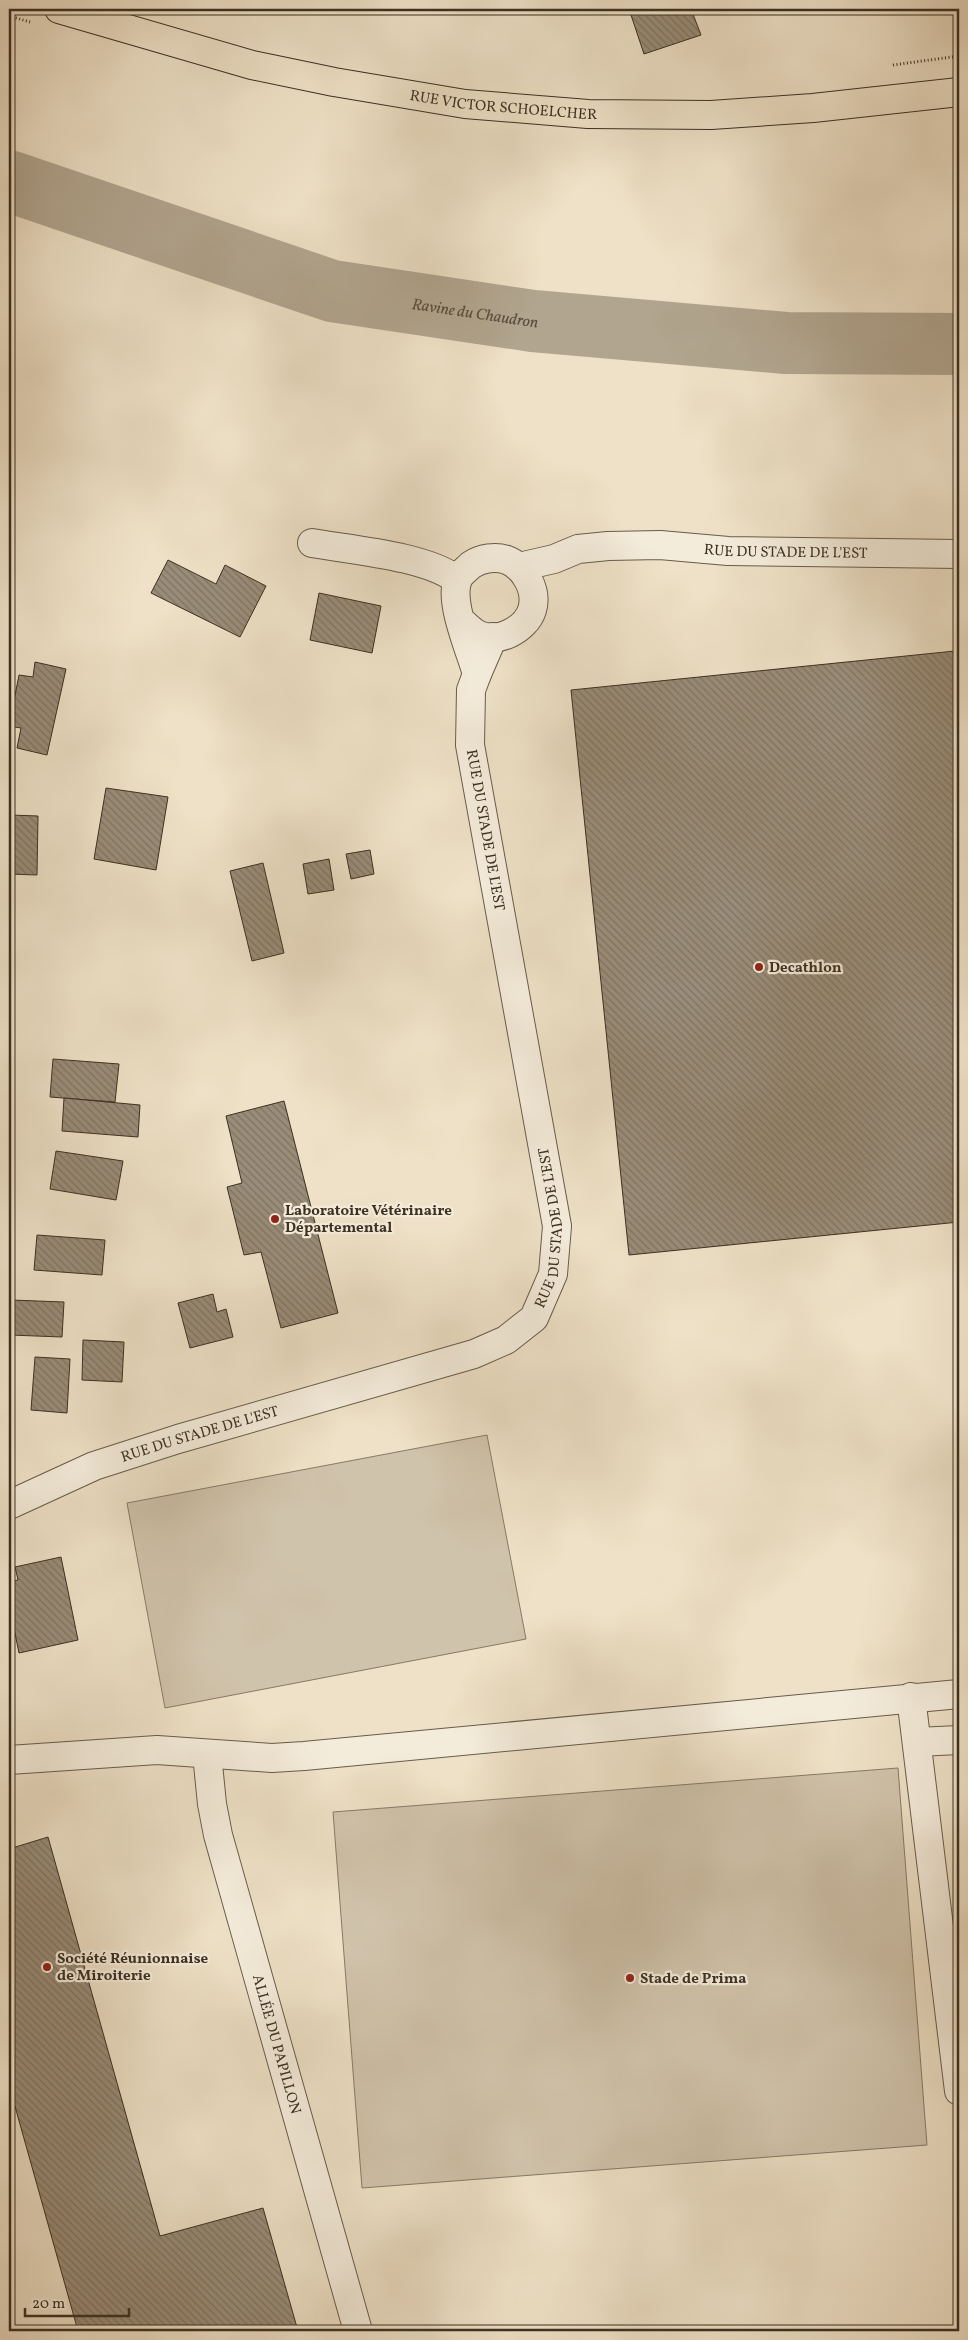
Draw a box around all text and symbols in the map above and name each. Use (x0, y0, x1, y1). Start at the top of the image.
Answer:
street label: RUE VICTOR SCHOELCHER (408, 86, 597, 126)
water label: Ravine du Chaudron (410, 294, 539, 334)
street label: RUE DU STADE DE L'EST (703, 540, 868, 565)
street label: RUE DU STADE DE L'EST (460, 748, 509, 913)
place label: Decathlon (769, 958, 842, 979)
marker: Decathlon (753, 961, 765, 973)
street label: RUE DU STADE DE L'EST (530, 1145, 569, 1312)
place label: Laboratoire Vétérinaire Départemental (285, 1201, 452, 1239)
marker: Laboratoire Vétérinaire Départemental (269, 1213, 281, 1225)
street label: RUE DU STADE DE L'EST (118, 1402, 282, 1469)
place label: Société Réunionnaise de Miroiterie (57, 1949, 209, 1987)
marker: Société Réunionnaise de Miroiterie (41, 1961, 53, 1973)
place label: Stade de Prima (640, 1969, 747, 1990)
street label: ALLÉE DU PAPILLON (246, 1972, 305, 2117)
marker: Stade de Prima (624, 1972, 636, 1984)
scale bar (25, 2285, 129, 2317)
text: 20 m (32, 2294, 65, 2315)

